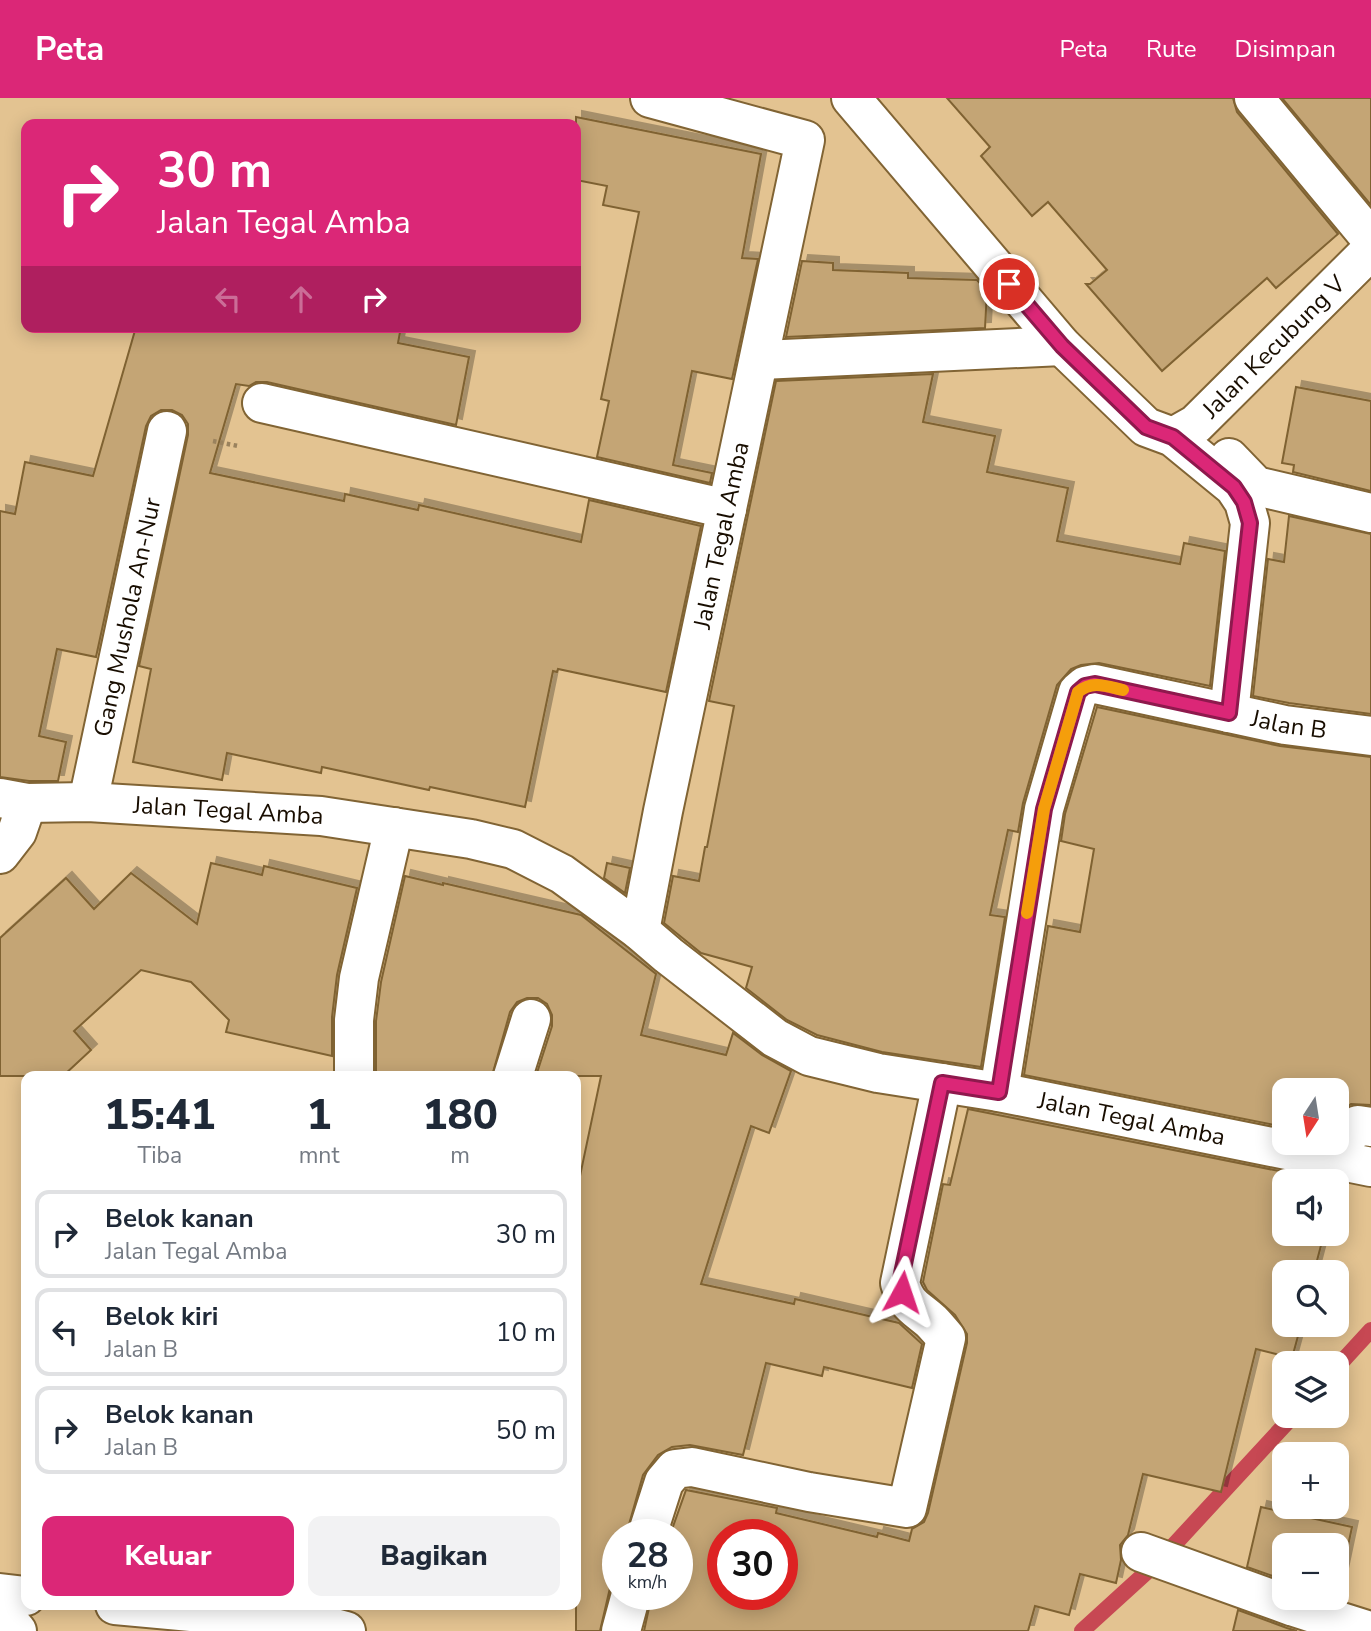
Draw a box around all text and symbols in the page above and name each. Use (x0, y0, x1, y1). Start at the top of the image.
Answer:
text: Peta (35, 27, 104, 72)
text: Peta (1059, 33, 1108, 65)
text: Rute (1146, 33, 1197, 65)
text: Disimpan (1235, 33, 1336, 65)
text: 30 m (157, 137, 272, 204)
icon: right (42, 147, 133, 238)
text: Jalan Tegal Amba (157, 201, 411, 244)
pin (979, 254, 1039, 314)
icon: arrive (990, 265, 1028, 303)
street label: Jalan Kecubung V (1194, 268, 1353, 426)
icon: left (209, 280, 247, 318)
icon: ahead (282, 280, 320, 318)
icon: right (355, 280, 393, 318)
street label: Jalan Tegal Amba (686, 439, 757, 633)
street label: Gang Mushola An-Nur (86, 494, 168, 740)
street label: Jalan B (1247, 702, 1329, 746)
street label: Jalan Tegal Amba (131, 789, 324, 832)
north arrow (1272, 1078, 1349, 1155)
map controls (1272, 1078, 1349, 1610)
street label: Jalan Tegal Amba (1034, 1084, 1228, 1153)
text: 15:41 (104, 1087, 216, 1144)
text: 1 (306, 1087, 332, 1144)
text: 180 (422, 1087, 498, 1144)
text: Tiba (137, 1140, 182, 1171)
text: mnt (299, 1140, 339, 1171)
text: m (450, 1140, 470, 1171)
button: sound (1272, 1169, 1349, 1246)
text: Belok kanan (105, 1201, 254, 1236)
icon: right (46, 1215, 84, 1253)
text: 30 m (496, 1217, 556, 1252)
text: Jalan Tegal Amba (105, 1236, 287, 1267)
position arrow (865, 1255, 939, 1329)
button: search (1272, 1260, 1349, 1337)
text: Belok kiri (105, 1299, 218, 1334)
icon: left (46, 1313, 84, 1351)
text: 10 m (496, 1315, 556, 1350)
text: Jalan B (105, 1334, 178, 1365)
button: layers (1272, 1351, 1349, 1428)
text: Belok kanan (105, 1397, 254, 1432)
icon: right (46, 1411, 84, 1449)
text: 50 m (496, 1413, 556, 1448)
text: Jalan B (105, 1432, 178, 1463)
button: + (1272, 1442, 1349, 1519)
button: Keluar (42, 1516, 294, 1596)
button: Bagikan (308, 1516, 560, 1596)
speed limit sign: 30 (707, 1519, 798, 1610)
text: 28 (626, 1532, 669, 1579)
button: − (1272, 1533, 1349, 1610)
text: km/h (628, 1570, 667, 1594)

